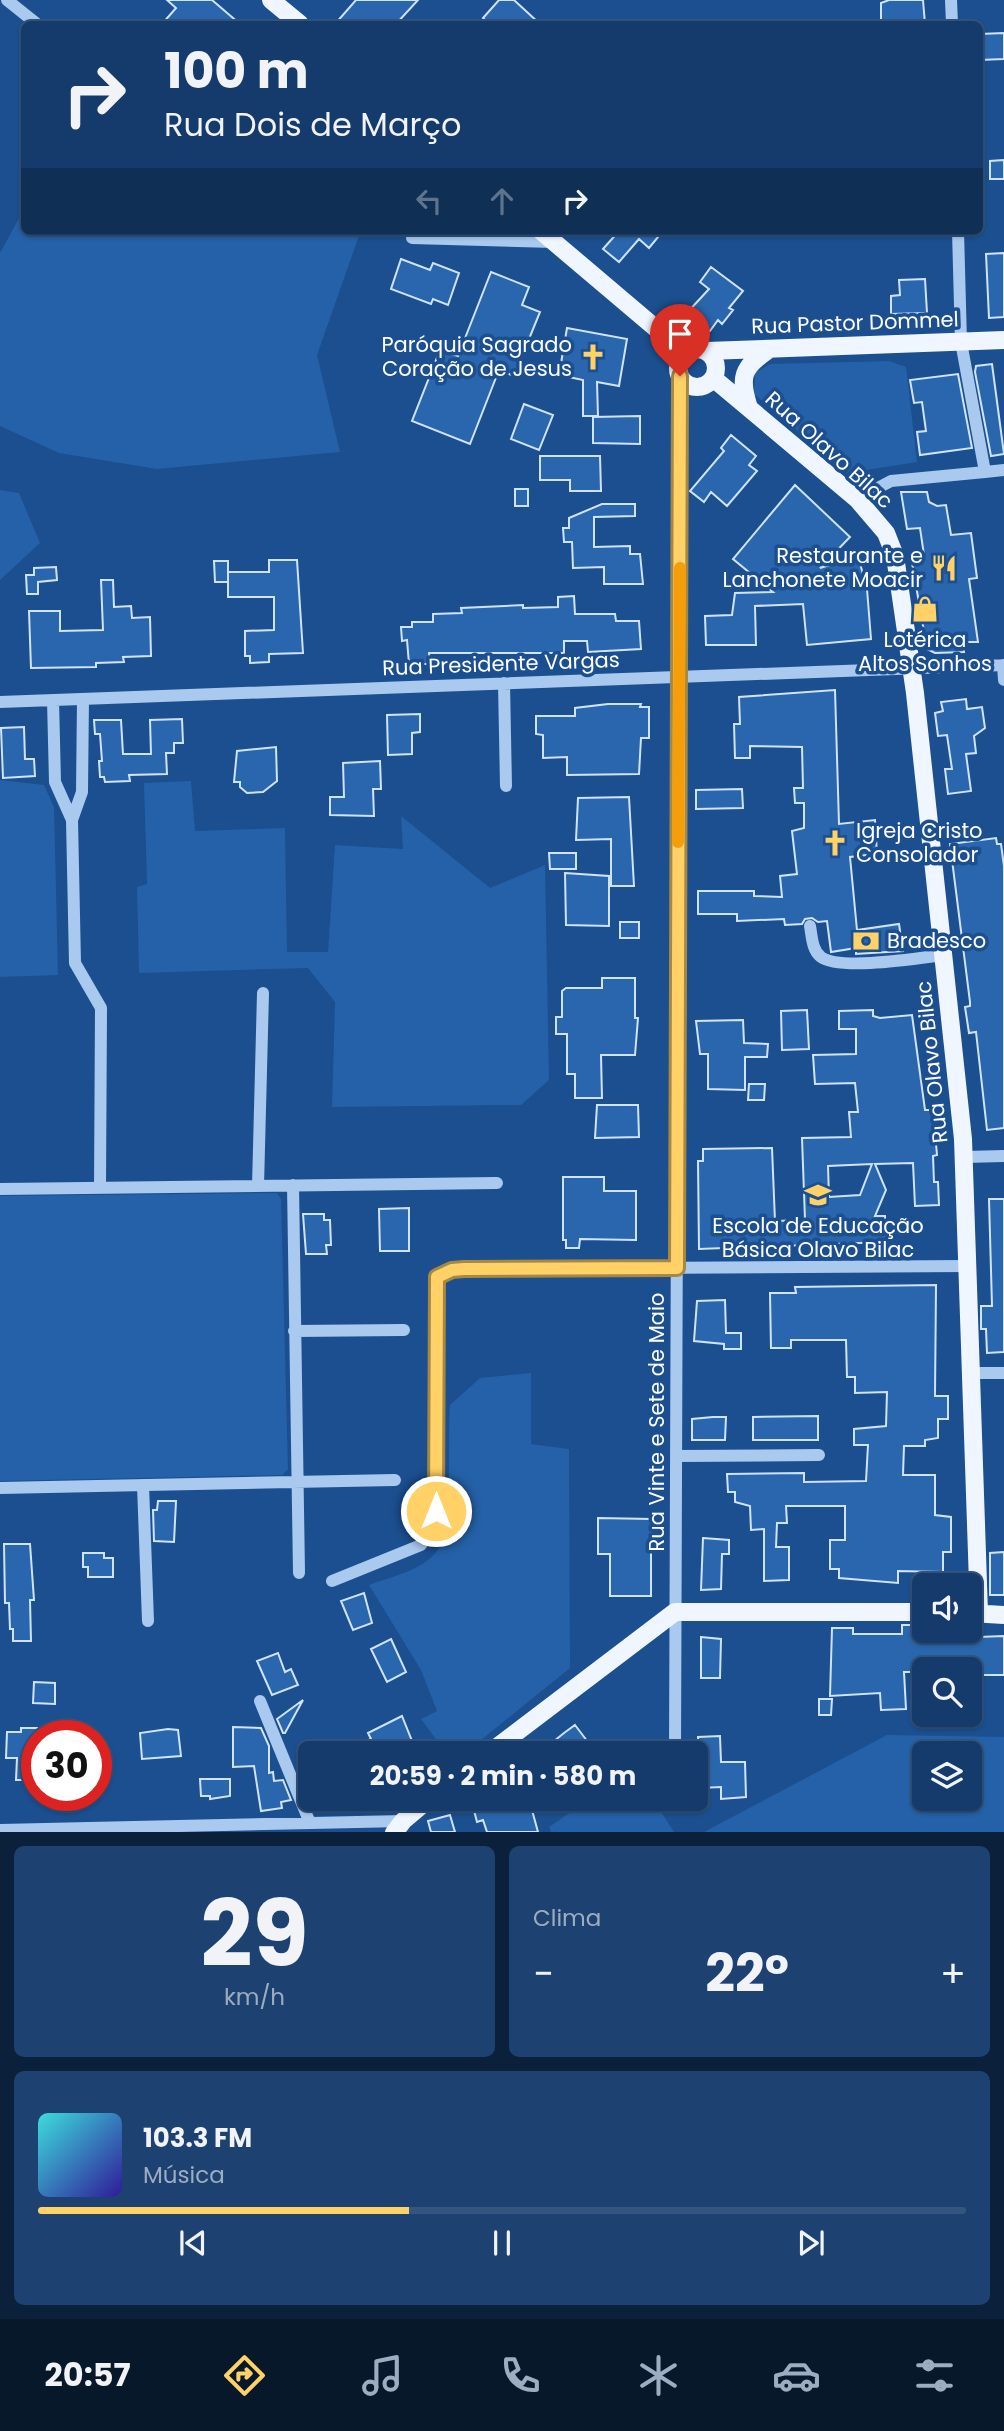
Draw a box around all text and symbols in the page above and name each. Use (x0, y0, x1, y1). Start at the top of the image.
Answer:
text: 100 m (164, 37, 309, 105)
icon: right (49, 49, 140, 140)
text: Rua Dois de Março (164, 102, 461, 147)
icon: left (410, 182, 448, 220)
icon: ahead (483, 182, 521, 220)
icon: right (556, 182, 594, 220)
pin (650, 304, 710, 376)
street label: Rua Pastor Dommel (751, 304, 959, 341)
icon: arrive (661, 315, 699, 353)
place label: Paróquia Sagrado Coração de Jesus (381, 330, 572, 383)
church icon: Paróquia Sagrado Coração de Jesus (578, 342, 608, 372)
street label: Rua Olavo Bilac (759, 384, 900, 515)
place label: Restaurante e Lanchonete Moacir (722, 541, 923, 594)
restaurant icon: Restaurante e Lanchonete Moacir (929, 553, 959, 583)
shop icon: Lotérica Altos Sonhos (910, 594, 940, 624)
place label: Lotérica Altos Sonhos (858, 625, 992, 678)
street label: Rua Presidente Vargas (382, 645, 620, 682)
place label: Igreja Cristo Consolador (856, 816, 982, 869)
church icon: Igreja Cristo Consolador (820, 828, 850, 858)
bank icon: Bradesco (851, 926, 881, 956)
place label: Bradesco (887, 926, 986, 955)
street label: Rua Olavo Bilac (909, 980, 954, 1145)
school or university icon: Escola de Educação Básica Olavo Bilac (803, 1180, 833, 1210)
place label: Escola de Educação Básica Olavo Bilac (712, 1211, 924, 1264)
street label: Rua Vinte e Sete de Maio (642, 1292, 671, 1552)
position arrow (399, 1474, 473, 1548)
map controls (912, 1573, 982, 1811)
button: sound (912, 1573, 982, 1643)
button: search (912, 1657, 982, 1727)
speed limit sign: 30 (21, 1720, 112, 1811)
button: layers (912, 1741, 982, 1811)
text: 20:59 · 2 min · 580 m (370, 1758, 636, 1794)
text: 29 (201, 1870, 308, 1998)
text: Clima (533, 1902, 601, 1934)
text: 22° (705, 1937, 789, 2010)
text: − (533, 1947, 554, 2000)
text: + (940, 1947, 966, 2000)
text: km/h (224, 1981, 285, 2013)
text: 103.3 FM (143, 2120, 252, 2156)
text: Música (143, 2159, 225, 2191)
icon: previous (174, 2224, 212, 2262)
icon: pause (483, 2224, 521, 2262)
icon: next (792, 2224, 830, 2262)
icon: directions (220, 2351, 269, 2400)
icon: music (358, 2351, 407, 2400)
icon: phone (496, 2351, 545, 2400)
icon: climate (634, 2351, 683, 2400)
icon: car (772, 2351, 821, 2400)
icon: filters (910, 2351, 959, 2400)
text: 20:57 (45, 2352, 131, 2397)

